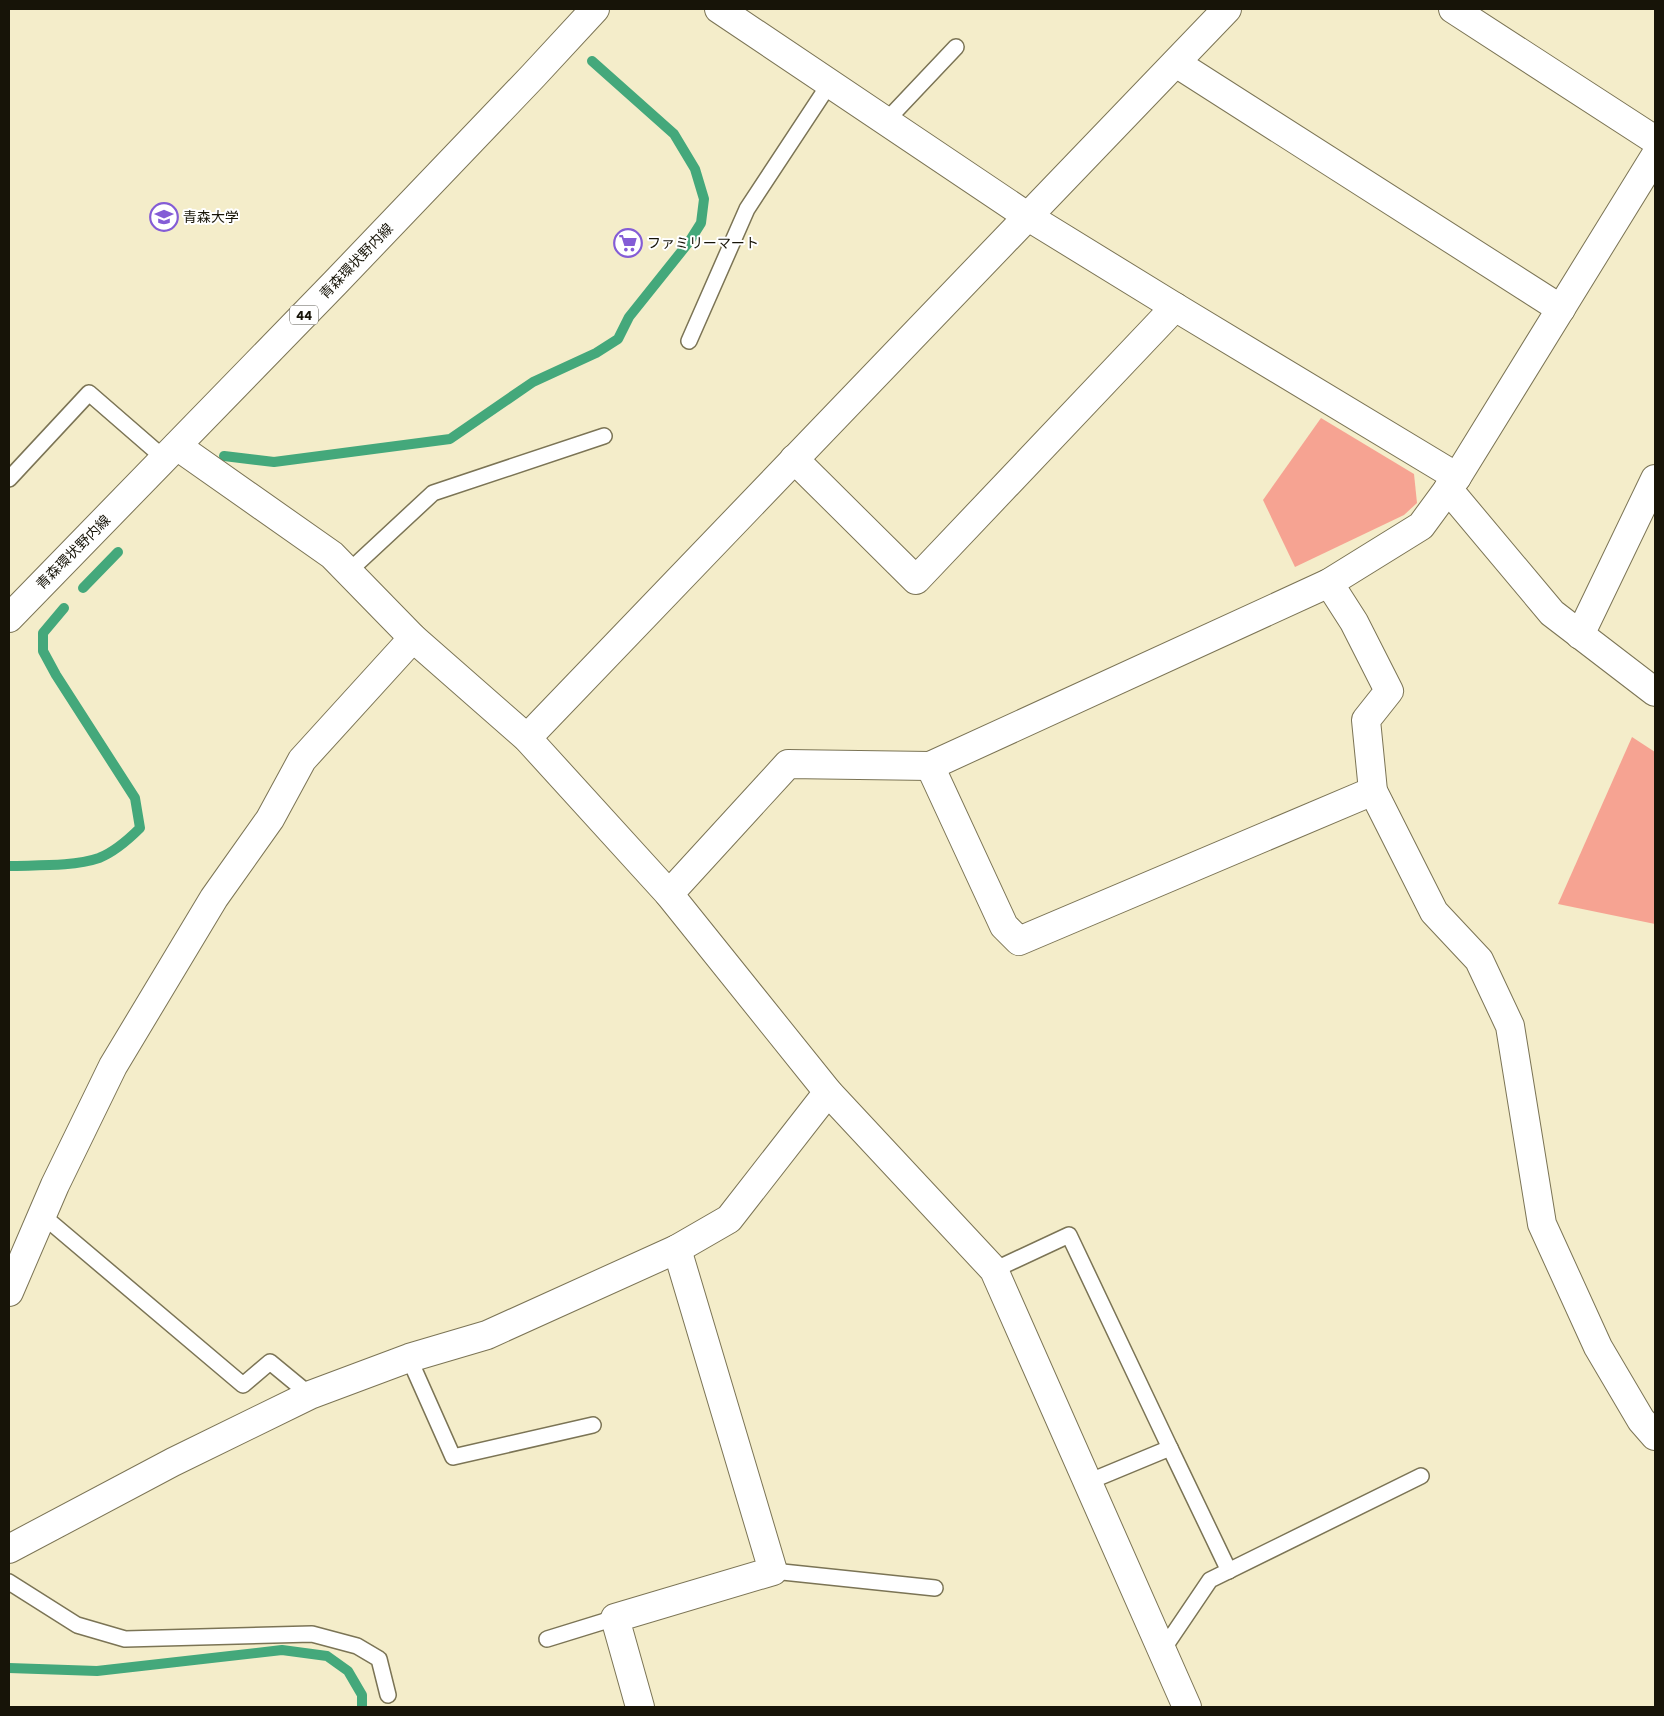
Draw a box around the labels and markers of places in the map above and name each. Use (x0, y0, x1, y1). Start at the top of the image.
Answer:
school or university icon: 青森大学 (149, 202, 179, 232)
place label: 青森大学 (183, 207, 239, 227)
supermarket icon: ファミリーマート (613, 228, 643, 258)
place label: ファミリーマート (647, 233, 759, 253)

